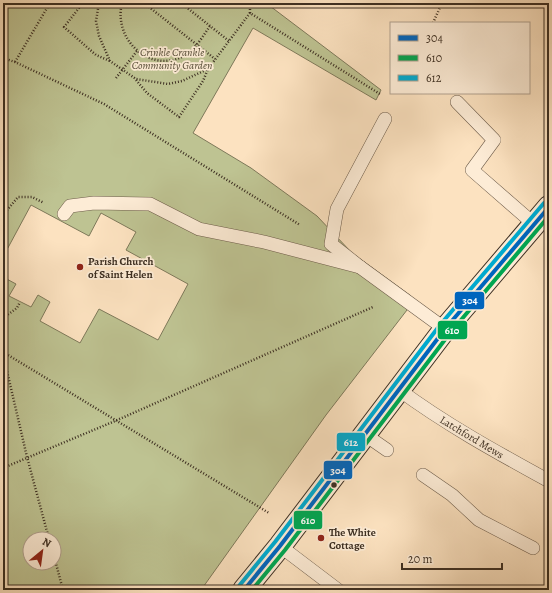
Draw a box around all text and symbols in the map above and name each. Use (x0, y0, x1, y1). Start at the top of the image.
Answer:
legend (390, 22, 530, 94)
text: 304 (426, 30, 443, 46)
park label: Crinkle Crankle Community Garden (132, 45, 213, 73)
text: 610 (426, 50, 442, 66)
text: 612 (426, 70, 442, 86)
place label: Parish Church of Saint Helen (88, 254, 153, 282)
marker: Parish Church of Saint Helen (75, 262, 85, 272)
line badge: 304 (454, 291, 485, 310)
text: 304 (462, 293, 478, 308)
line badge: 610 (437, 320, 468, 340)
text: 610 (445, 323, 460, 338)
street label: Latchford Mews (437, 412, 507, 462)
line badge: 612 (336, 432, 366, 452)
text: 612 (344, 435, 359, 450)
line badge: 304 (323, 460, 353, 480)
text: 304 (330, 463, 346, 478)
unlabelled marker (329, 480, 339, 490)
line badge: 610 (293, 510, 323, 530)
text: 610 (301, 513, 316, 528)
place label: The White Cottage (329, 525, 376, 553)
north arrow (22, 531, 62, 571)
marker: The White Cottage (316, 533, 326, 543)
text: N (39, 534, 54, 551)
scale bar (402, 545, 502, 571)
text: 20 m (408, 551, 432, 567)

